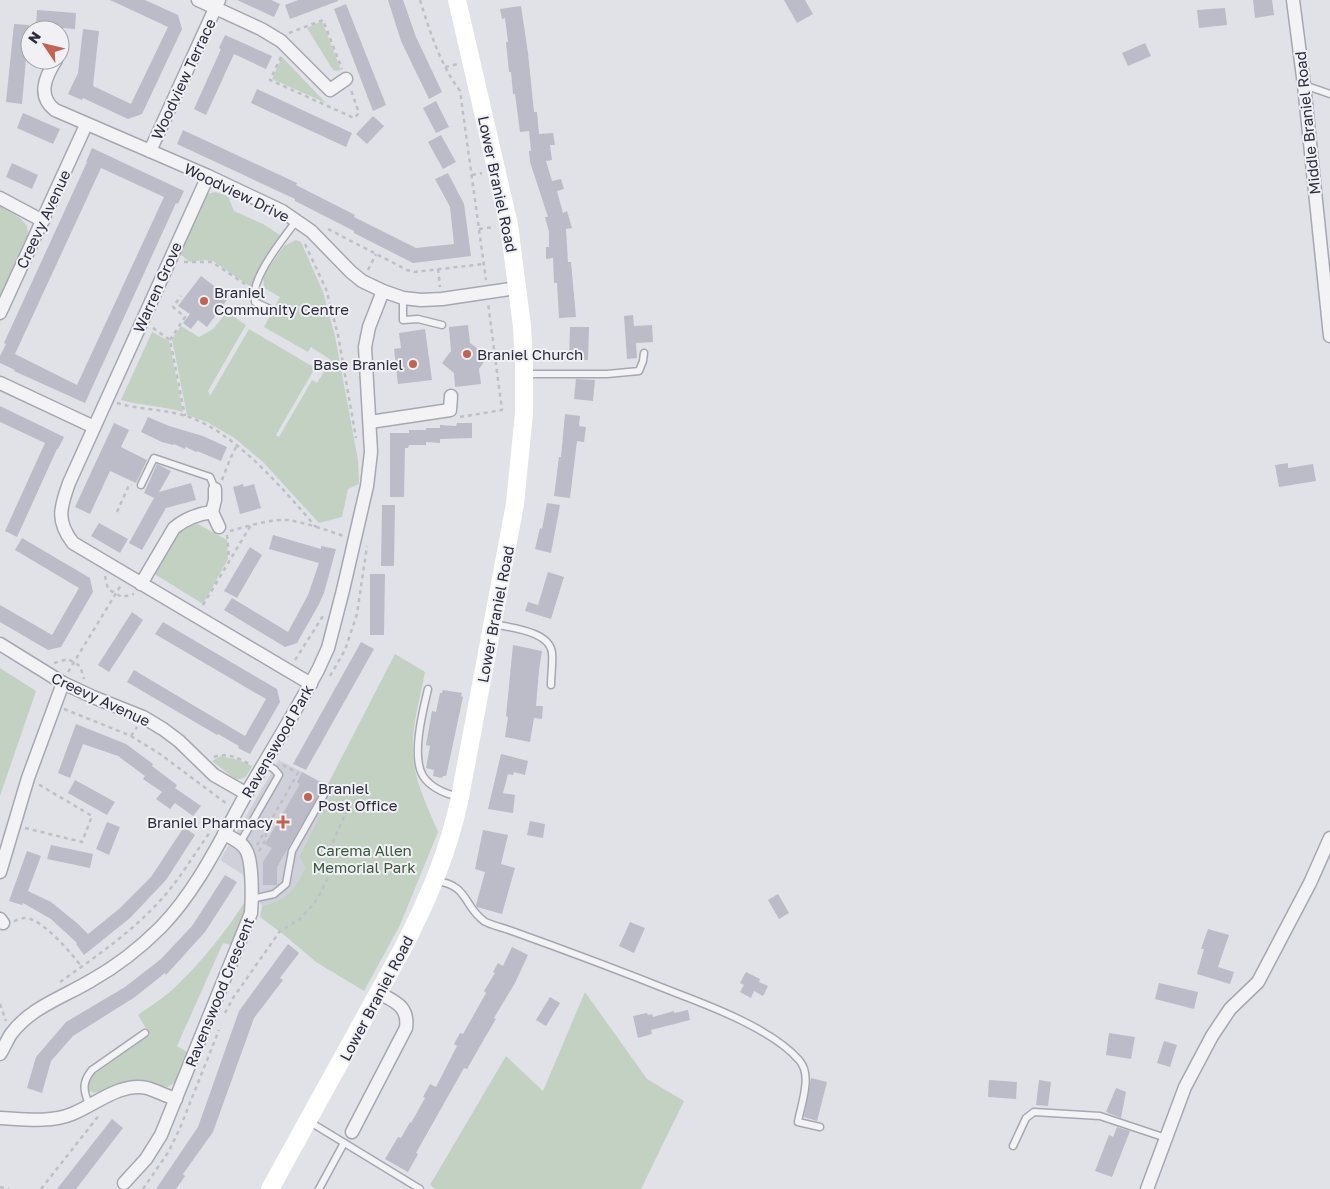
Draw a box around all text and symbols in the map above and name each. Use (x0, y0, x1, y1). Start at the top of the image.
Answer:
street label: Woodview Terrace (147, 15, 219, 142)
north arrow (20, 20, 70, 70)
text: N (24, 28, 44, 46)
street label: Middle Braniel Road (1291, 50, 1323, 196)
street label: Lower Braniel Road (475, 114, 521, 254)
street label: Woodview Drive (181, 159, 293, 225)
street label: Creevy Avenue (12, 166, 74, 271)
street label: Warren Grove (129, 239, 185, 335)
place label: Braniel Community Centre (214, 283, 349, 318)
marker: Braniel Community Centre (198, 295, 210, 307)
place label: Braniel Church (477, 345, 583, 363)
marker: Braniel Church (461, 348, 473, 360)
place label: Base Braniel (313, 355, 403, 373)
marker: Base Braniel (407, 358, 419, 370)
street label: Lower Braniel Road (473, 544, 517, 684)
street label: Creevy Avenue (49, 668, 154, 730)
street label: Ravenswood Park (237, 681, 317, 801)
place label: Braniel Post Office (318, 779, 398, 814)
marker: Braniel Post Office (302, 791, 314, 803)
place label: Braniel Pharmacy (147, 813, 274, 831)
marker: Braniel Pharmacy (277, 816, 289, 828)
park label: Carema Allen Memorial Park (312, 841, 416, 876)
street label: Ravenswood Crescent (181, 915, 257, 1069)
street label: Lower Braniel Road (335, 932, 417, 1064)

